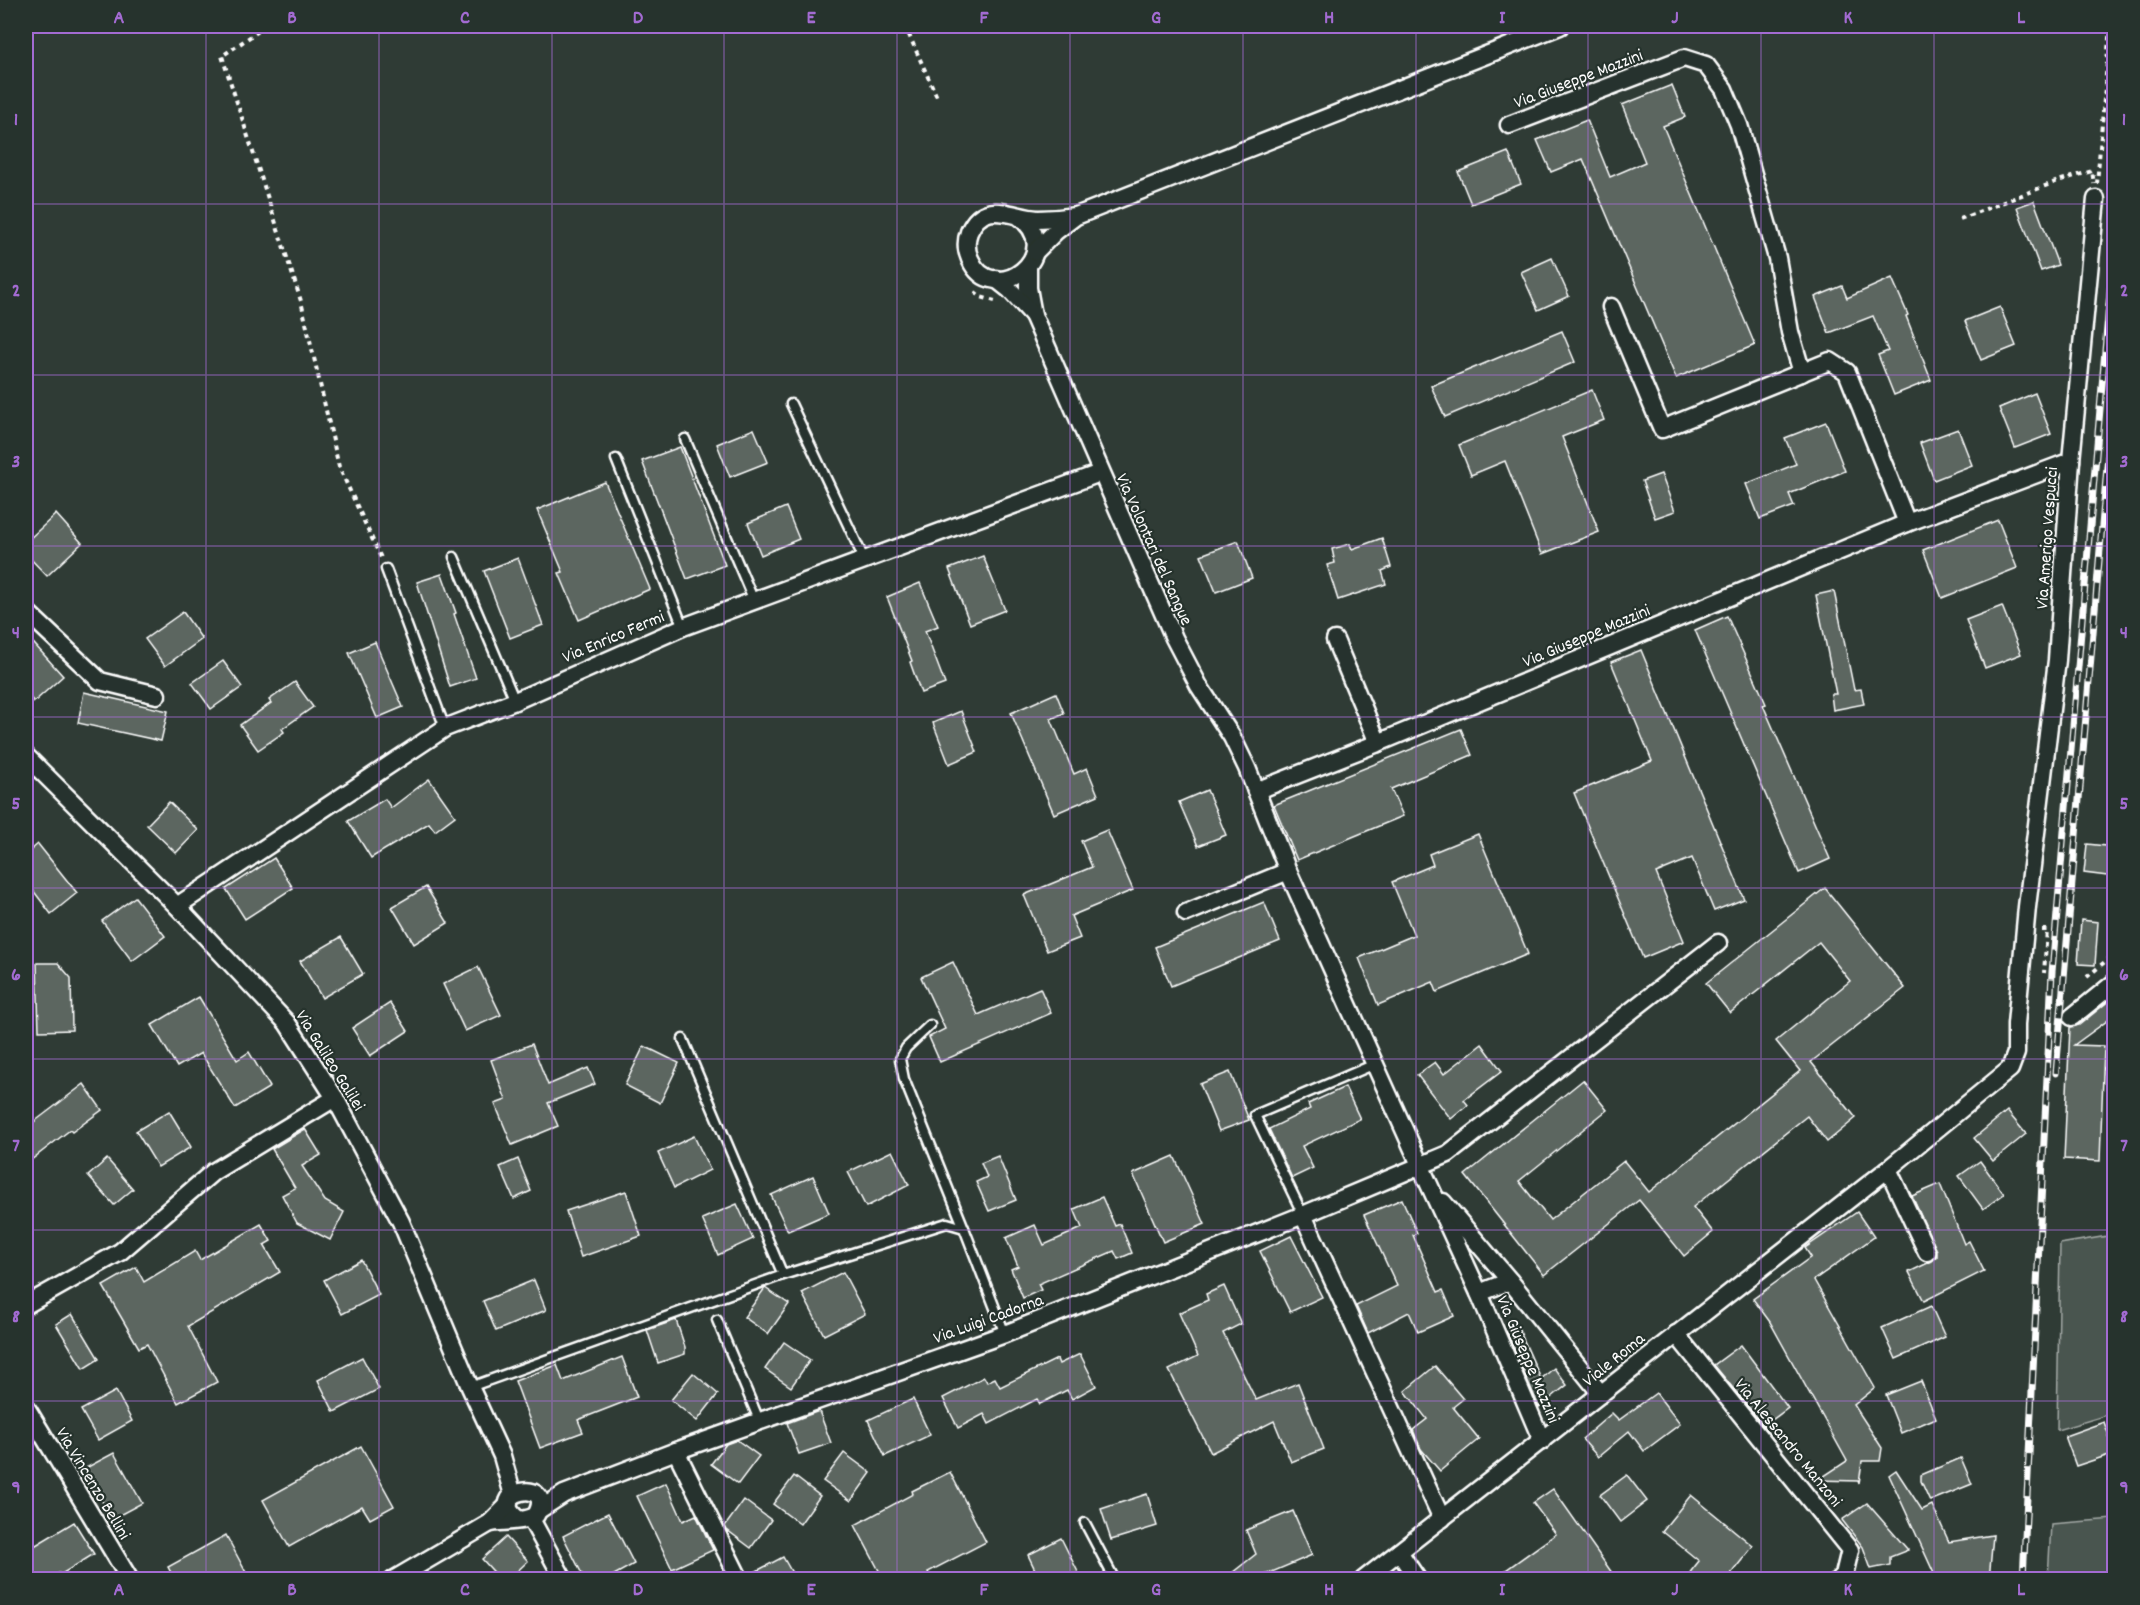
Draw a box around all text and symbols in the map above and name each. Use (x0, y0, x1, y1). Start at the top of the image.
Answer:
text: A (114, 5, 125, 33)
text: B (287, 5, 297, 33)
text: C (460, 5, 470, 33)
text: D (633, 5, 644, 33)
text: E (806, 5, 816, 33)
text: F (980, 5, 990, 33)
text: G (1151, 5, 1161, 33)
text: H (1324, 5, 1334, 33)
text: I (1499, 5, 1506, 33)
text: J (1671, 5, 1679, 33)
text: K (1843, 5, 1853, 33)
text: L (2017, 5, 2026, 33)
street label: Via Giuseppe Mazzini (1511, 44, 1647, 116)
text: 1 (14, 107, 18, 135)
text: 1 (2122, 107, 2126, 135)
text: 2 (12, 278, 20, 306)
text: 2 (2120, 278, 2128, 306)
text: 3 (12, 449, 20, 477)
text: 3 (2120, 449, 2128, 477)
street label: Via Amerigo Vespucci (2031, 466, 2066, 610)
street label: Via Volontari del Sangue (1108, 470, 1198, 630)
street label: Via Giuseppe Mazzini (1519, 599, 1655, 675)
street label: Via Enrico Fermi (559, 606, 669, 671)
text: 4 (12, 620, 20, 648)
text: 4 (2120, 620, 2128, 648)
text: 5 (11, 791, 21, 819)
text: 5 (2119, 791, 2129, 819)
text: 6 (11, 962, 21, 990)
text: 6 (2119, 962, 2129, 990)
street label: Via Galileo Galilei (288, 1006, 370, 1117)
text: 7 (12, 1133, 20, 1161)
text: 7 (2120, 1133, 2128, 1161)
street label: Via Luigi Cadorna (930, 1289, 1048, 1352)
street label: Via Giuseppe Mazzini (1489, 1292, 1565, 1428)
text: 8 (12, 1304, 20, 1332)
text: 8 (2120, 1304, 2128, 1332)
street label: Viale Roma (1578, 1327, 1652, 1394)
street label: Via Alessandro Manzoni (1727, 1374, 1847, 1513)
street label: Via Vincenzo Bellini (48, 1423, 135, 1545)
text: 9 (11, 1475, 21, 1503)
text: 9 (2119, 1475, 2129, 1503)
text: A (114, 1577, 125, 1605)
text: B (287, 1577, 297, 1605)
text: C (460, 1577, 470, 1605)
text: D (633, 1577, 644, 1605)
text: E (806, 1577, 816, 1605)
text: F (980, 1577, 990, 1605)
text: G (1151, 1577, 1161, 1605)
text: H (1324, 1577, 1334, 1605)
text: I (1499, 1577, 1506, 1605)
text: J (1671, 1577, 1679, 1605)
text: K (1843, 1577, 1853, 1605)
text: L (2017, 1577, 2026, 1605)

